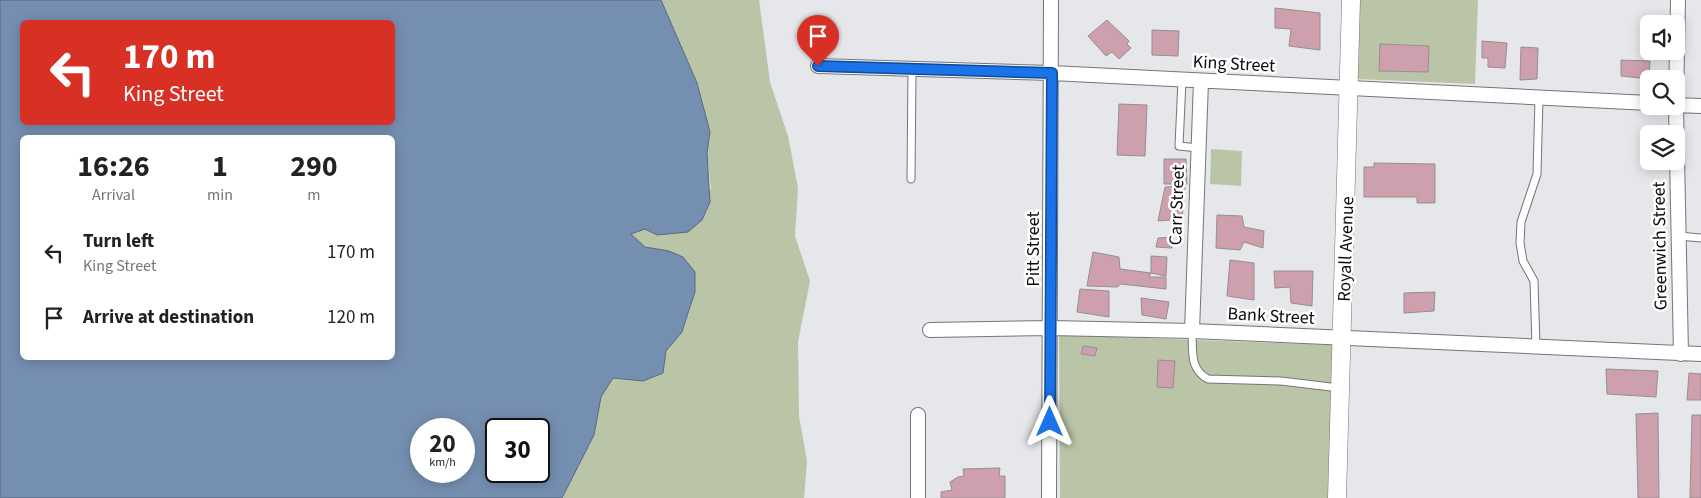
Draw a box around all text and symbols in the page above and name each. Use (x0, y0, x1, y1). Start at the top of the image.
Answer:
pin (797, 15, 839, 66)
map controls (1640, 15, 1685, 170)
button: sound (1640, 15, 1685, 60)
icon: arrive (804, 22, 832, 50)
text: 170 m (123, 32, 215, 82)
icon: left (40, 40, 105, 105)
street label: King Street (1192, 49, 1276, 79)
button: search (1640, 70, 1685, 115)
text: King Street (123, 78, 224, 110)
button: layers (1640, 125, 1685, 170)
text: 16:26 (77, 145, 150, 188)
text: 1 (212, 145, 228, 188)
text: 290 (290, 145, 338, 188)
street label: Carr Street (1163, 164, 1191, 246)
street label: Greenwich Street (1646, 181, 1674, 311)
text: Arrival (92, 184, 135, 206)
text: min (207, 184, 233, 206)
text: m (307, 184, 321, 206)
street label: Royall Avenue (1332, 196, 1360, 302)
street label: Pitt Street (1021, 211, 1046, 287)
text: Turn left (83, 228, 154, 255)
icon: left (40, 239, 68, 267)
text: 170 m (327, 239, 375, 266)
text: King Street (83, 255, 156, 277)
street label: Bank Street (1227, 301, 1315, 331)
icon: arrive (40, 304, 68, 332)
text: Arrive at destination (83, 304, 254, 331)
text: 120 m (327, 304, 375, 331)
position arrow (1023, 395, 1075, 447)
speed limit sign: 30 (485, 418, 550, 483)
text: 20 (429, 426, 456, 462)
text: km/h (429, 454, 456, 471)

